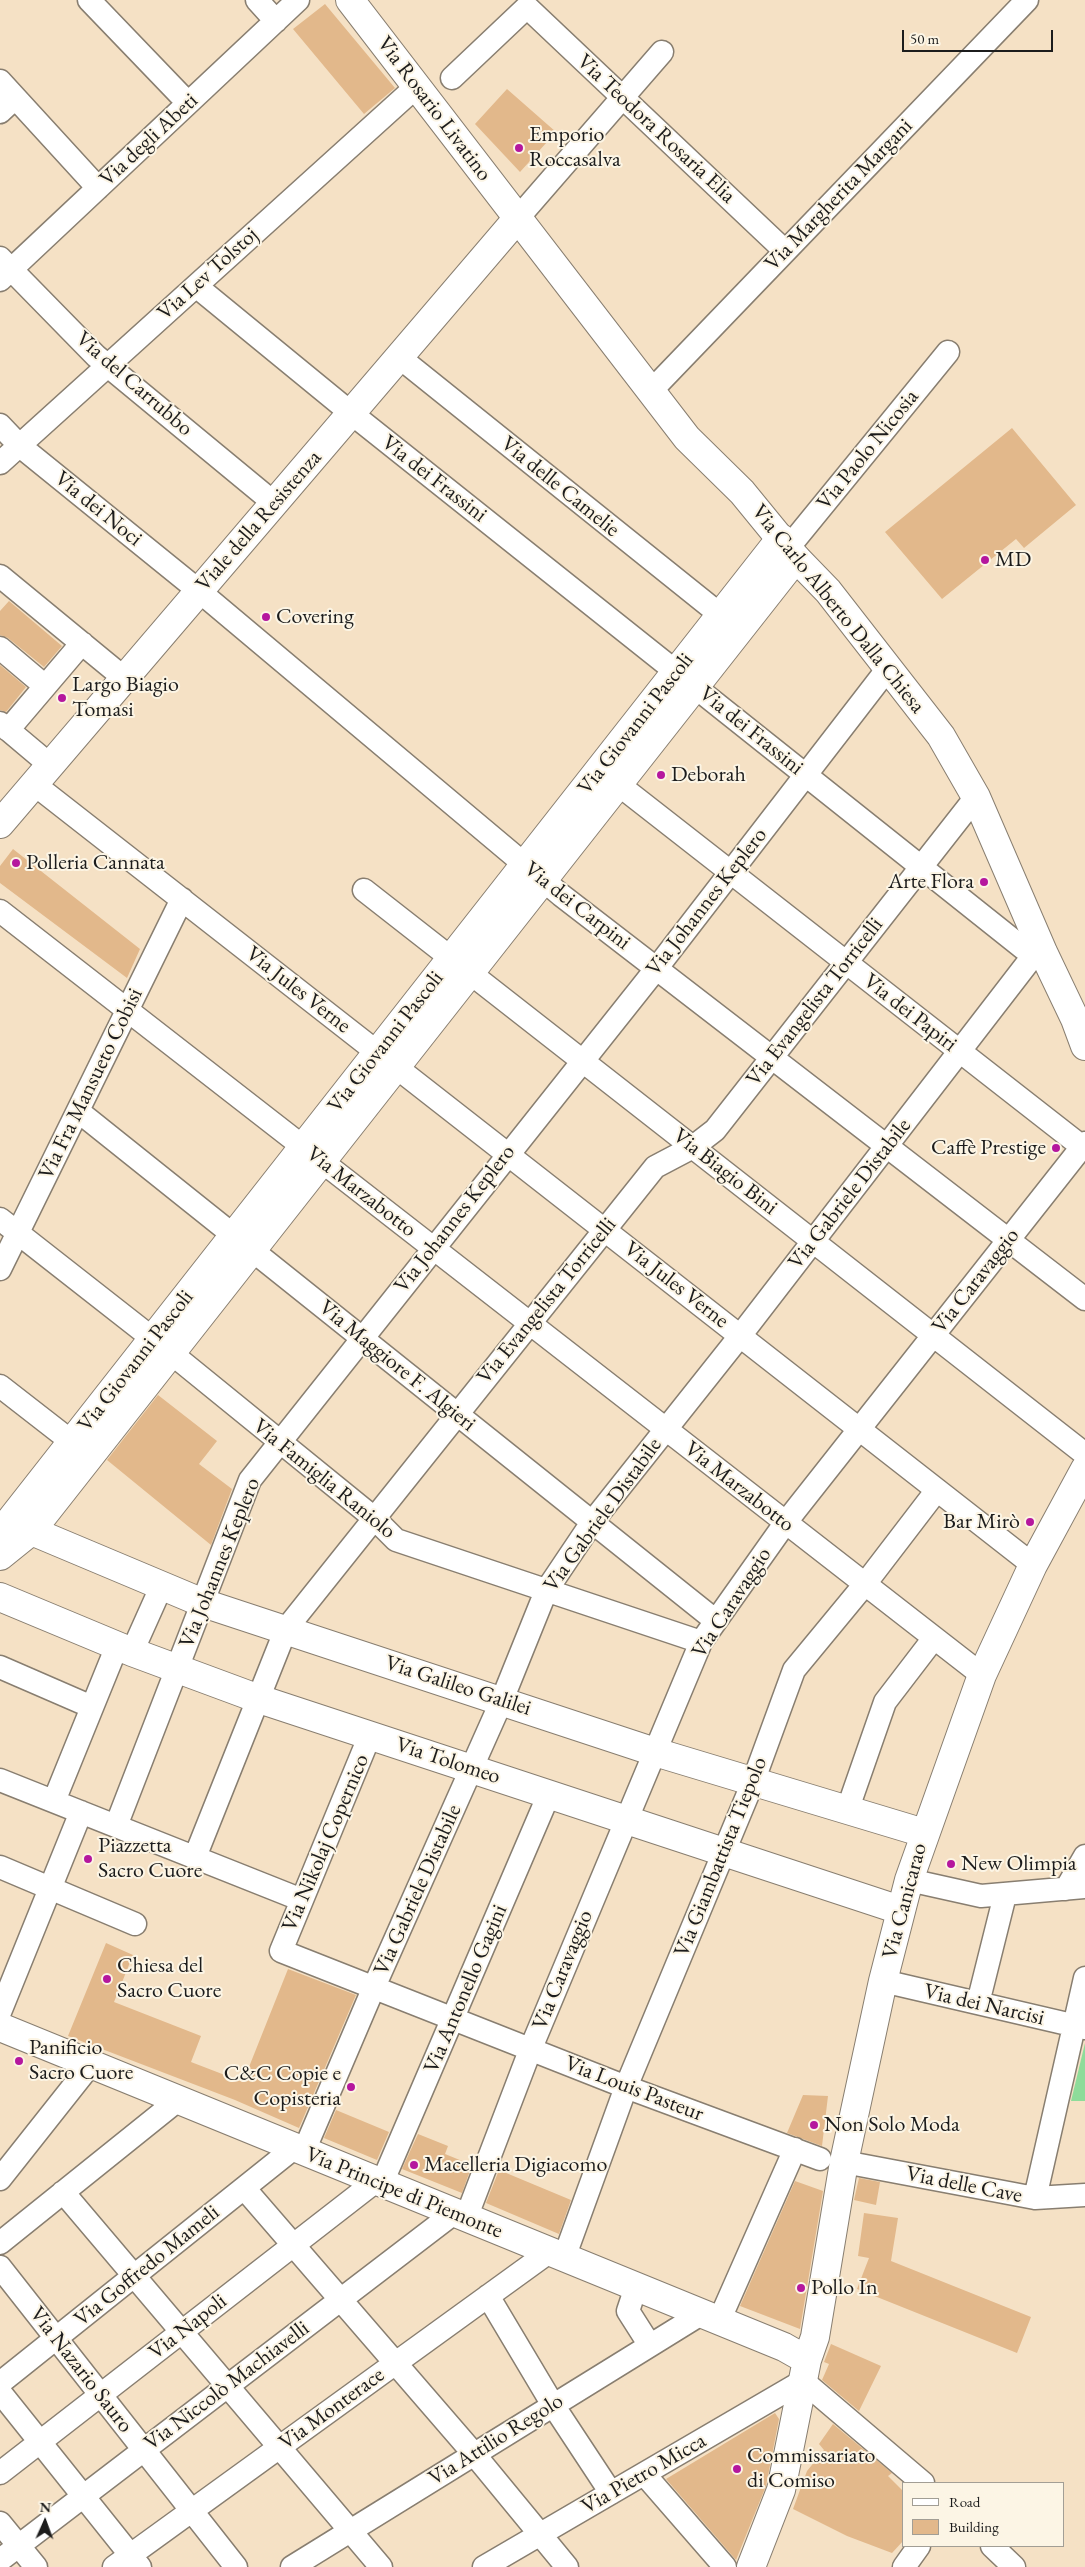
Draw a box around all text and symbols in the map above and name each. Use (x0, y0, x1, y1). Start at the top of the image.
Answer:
scale bar (905, 20, 1056, 52)
text: 50 m (910, 29, 939, 48)
street label: Via Rosario Livatino (371, 31, 497, 187)
street label: Via Teodora Rosaria Elia (571, 49, 741, 209)
street label: Via degli Abeti (94, 88, 204, 192)
street label: Via Margherita Margani (759, 113, 919, 277)
place label: Emporio Roccasalva (529, 122, 621, 174)
marker: Emporio Roccasalva (513, 142, 525, 154)
street label: Via Lev Tolstoj (152, 222, 264, 326)
street label: Via del Carrubbo (70, 326, 198, 442)
street label: Via Paolo Nicosia (811, 384, 925, 516)
street label: Via dei Frassini (376, 430, 492, 528)
street label: Via delle Camelie (495, 431, 625, 543)
street label: Viale della Resistenza (191, 445, 327, 597)
street label: Via dei Noci (49, 466, 147, 552)
street label: Via Carlo Alberto Dalla Chiesa (746, 499, 930, 719)
place label: MD (995, 547, 1031, 573)
marker: MD (979, 554, 991, 566)
place label: Covering (276, 604, 354, 630)
marker: Covering (260, 611, 272, 623)
street label: Via Giovanni Pascoli (572, 648, 700, 800)
place label: Largo Biagio Tomasi (72, 672, 179, 724)
street label: Via dei Frassini (694, 681, 808, 781)
marker: Largo Biagio Tomasi (56, 692, 68, 704)
place label: Deborah (671, 762, 746, 788)
marker: Deborah (655, 769, 667, 781)
street label: Via Johannes Keplero (641, 823, 773, 981)
place label: Polleria Cannata (26, 850, 165, 876)
street label: Via dei Carpini (518, 856, 636, 956)
marker: Polleria Cannata (10, 857, 22, 869)
place label: Arte Flora (888, 869, 974, 895)
marker: Arte Flora (978, 876, 990, 888)
street label: Via Evangelista Torricelli (741, 912, 889, 1092)
street label: Via Jules Verne (240, 941, 356, 1039)
street label: Via Giovanni Pascoli (322, 966, 450, 1118)
street label: Via dei Papiri (858, 968, 962, 1058)
street label: Via Fra Mansueto Cobisi (33, 984, 149, 1184)
street label: Via Gabriele Distabile (783, 1113, 917, 1275)
street label: Via Biagio Bini (667, 1123, 783, 1221)
place label: Caffè Prestige (931, 1135, 1046, 1161)
street label: Via Johannes Keplero (389, 1140, 521, 1298)
street label: Via Marzabotto (301, 1141, 421, 1243)
marker: Caffè Prestige (1050, 1142, 1062, 1154)
street label: Via Evangelista Torricelli (472, 1212, 622, 1390)
street label: Via Caravaggio (927, 1223, 1025, 1339)
street label: Via Jules Verne (618, 1236, 734, 1334)
street label: Via Giovanni Pascoli (72, 1285, 200, 1437)
street label: Via Maggiore F. Algieri (313, 1295, 481, 1437)
street label: Via Famiglia Raniolo (247, 1413, 401, 1545)
street label: Via Gabriele Distabile (538, 1433, 668, 1597)
street label: Via Marzabotto (679, 1436, 799, 1538)
street label: Via Johannes Keplero (174, 1474, 266, 1652)
place label: Bar Mirò (943, 1509, 1020, 1535)
marker: Bar Mirò (1024, 1516, 1036, 1528)
street label: Via Caravaggio (686, 1543, 778, 1663)
street label: Via Galileo Galilei (382, 1650, 534, 1722)
street label: Via Tolomeo (392, 1732, 504, 1790)
street label: Via Nikolaj Copernico (277, 1750, 375, 1936)
street label: Via Giambattista Tiepolo (669, 1753, 773, 1961)
street label: Via Gabriele Distabile (369, 1801, 467, 1979)
place label: Piazzetta Sacro Cuore (98, 1833, 202, 1884)
street label: Via Canicarao (877, 1840, 933, 1962)
place label: New Olimpia (961, 1851, 1077, 1877)
marker: Piazzetta Sacro Cuore (82, 1853, 94, 1865)
marker: New Olimpia (945, 1858, 957, 1870)
street label: Via Antonello Gagini (419, 1901, 513, 2077)
street label: Via Caravaggio (527, 1906, 599, 2034)
place label: Chiesa del Sacro Cuore (117, 1953, 221, 2004)
marker: Chiesa del Sacro Cuore (101, 1973, 113, 1985)
street label: Via dei Narcisi (921, 1978, 1047, 2032)
place label: Panificio Sacro Cuore (29, 2035, 133, 2086)
street label: Via Louis Pasteur (561, 2050, 707, 2128)
marker: Panificio Sacro Cuore (13, 2055, 25, 2067)
place label: C&C Copie e Copisteria (224, 2061, 341, 2112)
marker: C&C Copie e Copisteria (345, 2081, 357, 2093)
place label: Non Solo Moda (824, 2112, 960, 2138)
marker: Non Solo Moda (808, 2119, 820, 2131)
street label: Via Principe di Piemonte (302, 2141, 506, 2245)
place label: Macelleria Digiacomo (424, 2152, 607, 2178)
marker: Macelleria Digiacomo (408, 2159, 420, 2171)
street label: Via delle Cave (904, 2161, 1024, 2209)
street label: Via Goffredo Mameli (69, 2199, 225, 2333)
place label: Pollo In (811, 2275, 878, 2301)
marker: Pollo In (795, 2282, 807, 2294)
street label: Via Napoli (144, 2288, 232, 2366)
street label: Via Nazario Sauro (24, 2302, 138, 2438)
street label: Via Niccolò Machiavelli (139, 2315, 315, 2457)
street label: Via Monterace (274, 2362, 390, 2456)
street label: Via Attilio Regolo (424, 2388, 568, 2492)
street label: Via Pietro Micca (577, 2428, 711, 2520)
place label: Commissariato di Comiso (747, 2443, 875, 2494)
marker: Commissariato di Comiso (731, 2463, 743, 2475)
legend (902, 2482, 1065, 2547)
text: Road (949, 2492, 980, 2511)
north arrow (20, 2497, 70, 2547)
text: N (40, 2498, 51, 2516)
text: Building (949, 2517, 999, 2536)

